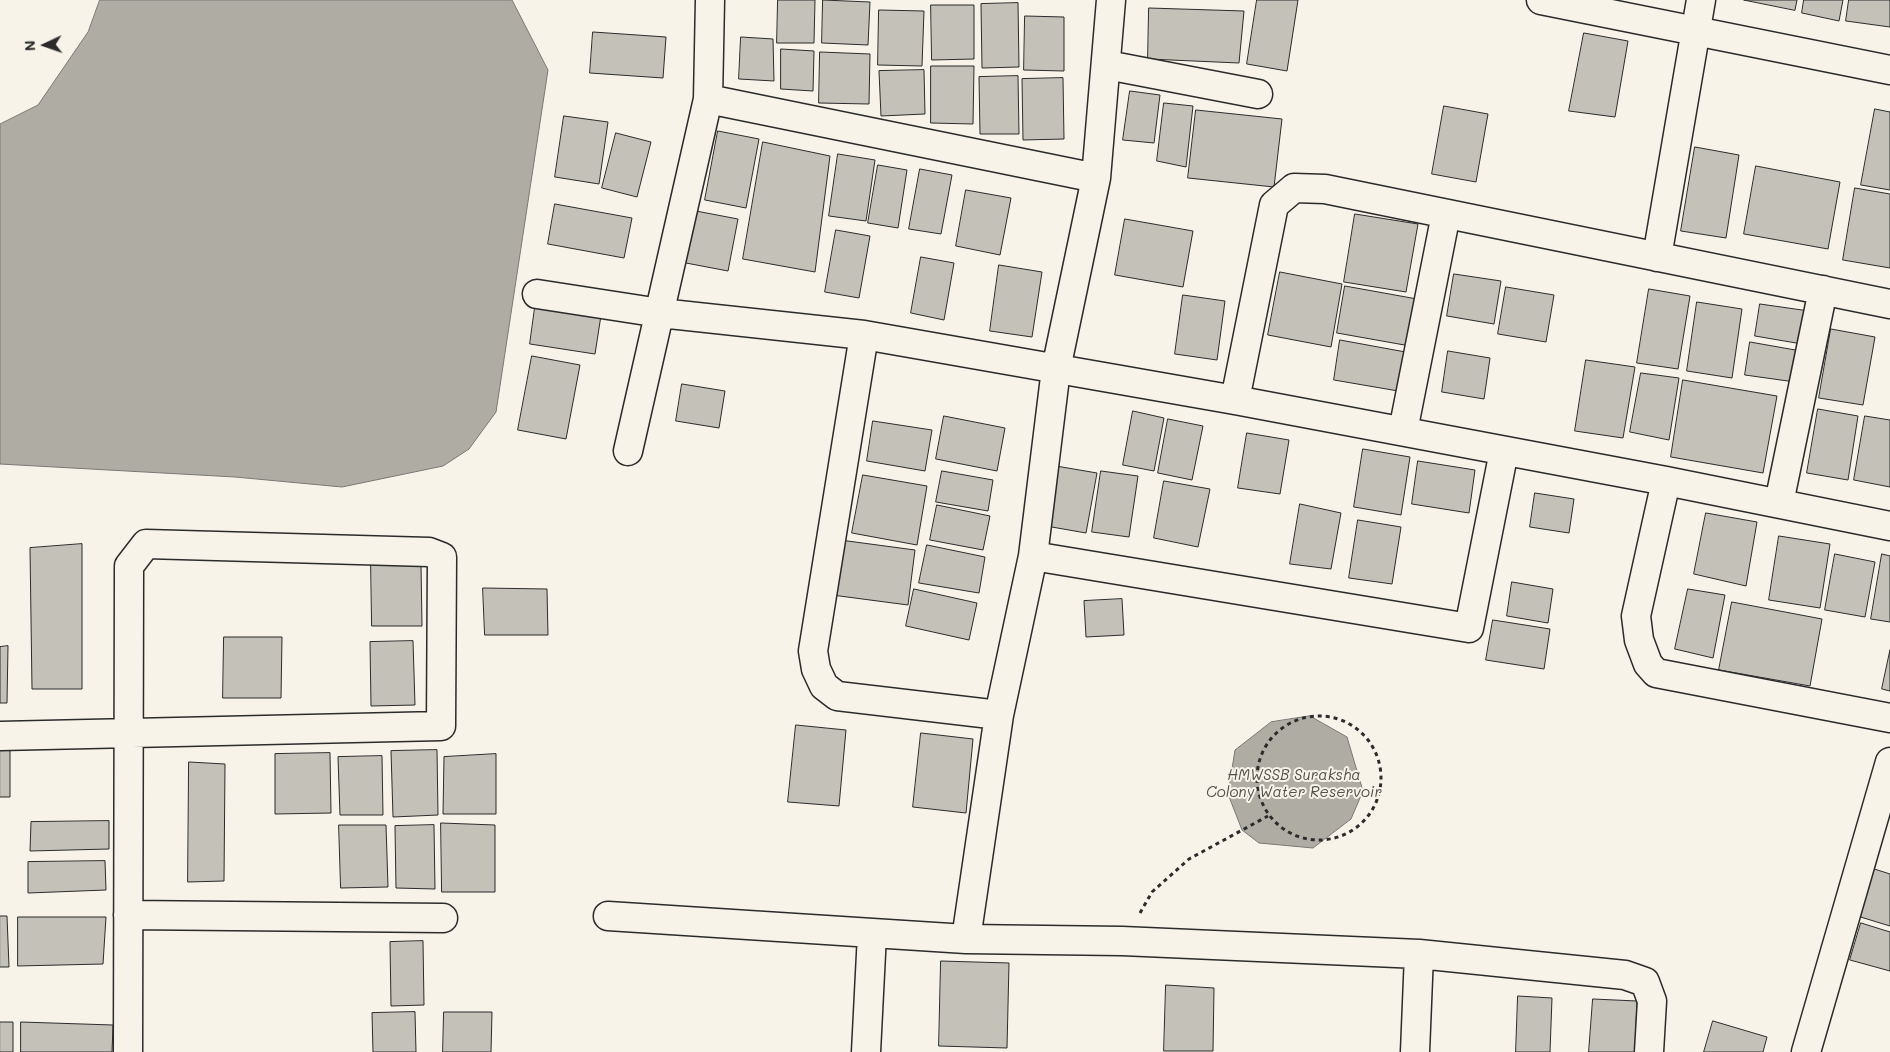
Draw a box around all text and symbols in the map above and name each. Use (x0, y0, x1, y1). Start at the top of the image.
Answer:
north arrow (20, 20, 70, 70)
text: N (20, 40, 39, 52)
water label: HMWSSB Suraksha Colony Water Reservoir (1206, 766, 1382, 801)

